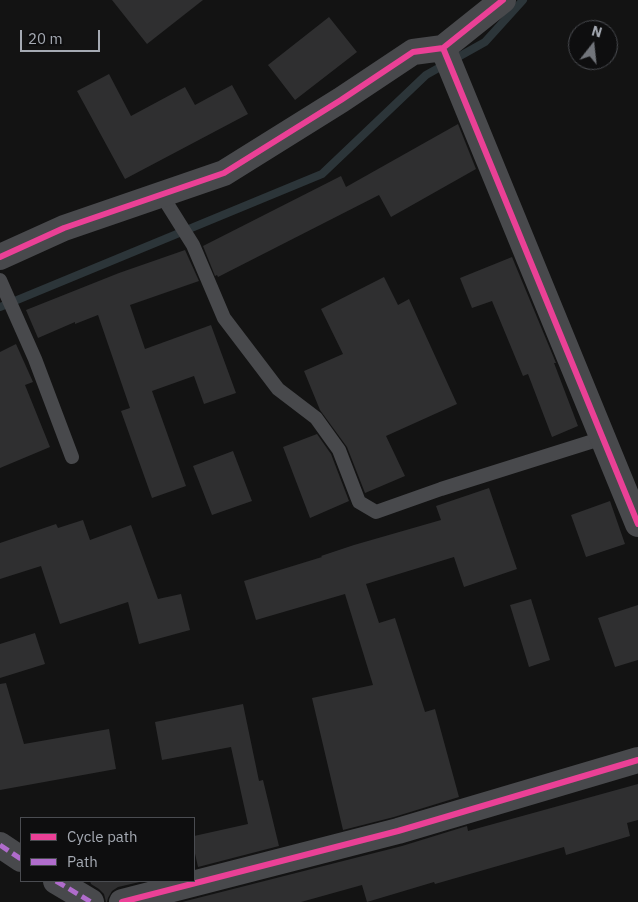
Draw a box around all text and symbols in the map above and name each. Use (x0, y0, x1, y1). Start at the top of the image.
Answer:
scale bar (22, 20, 102, 52)
north arrow (568, 20, 618, 70)
text: N (589, 21, 604, 42)
text: 20 m (28, 29, 63, 48)
legend (20, 817, 195, 882)
text: Cycle path (67, 827, 138, 846)
text: Path (67, 852, 98, 871)

